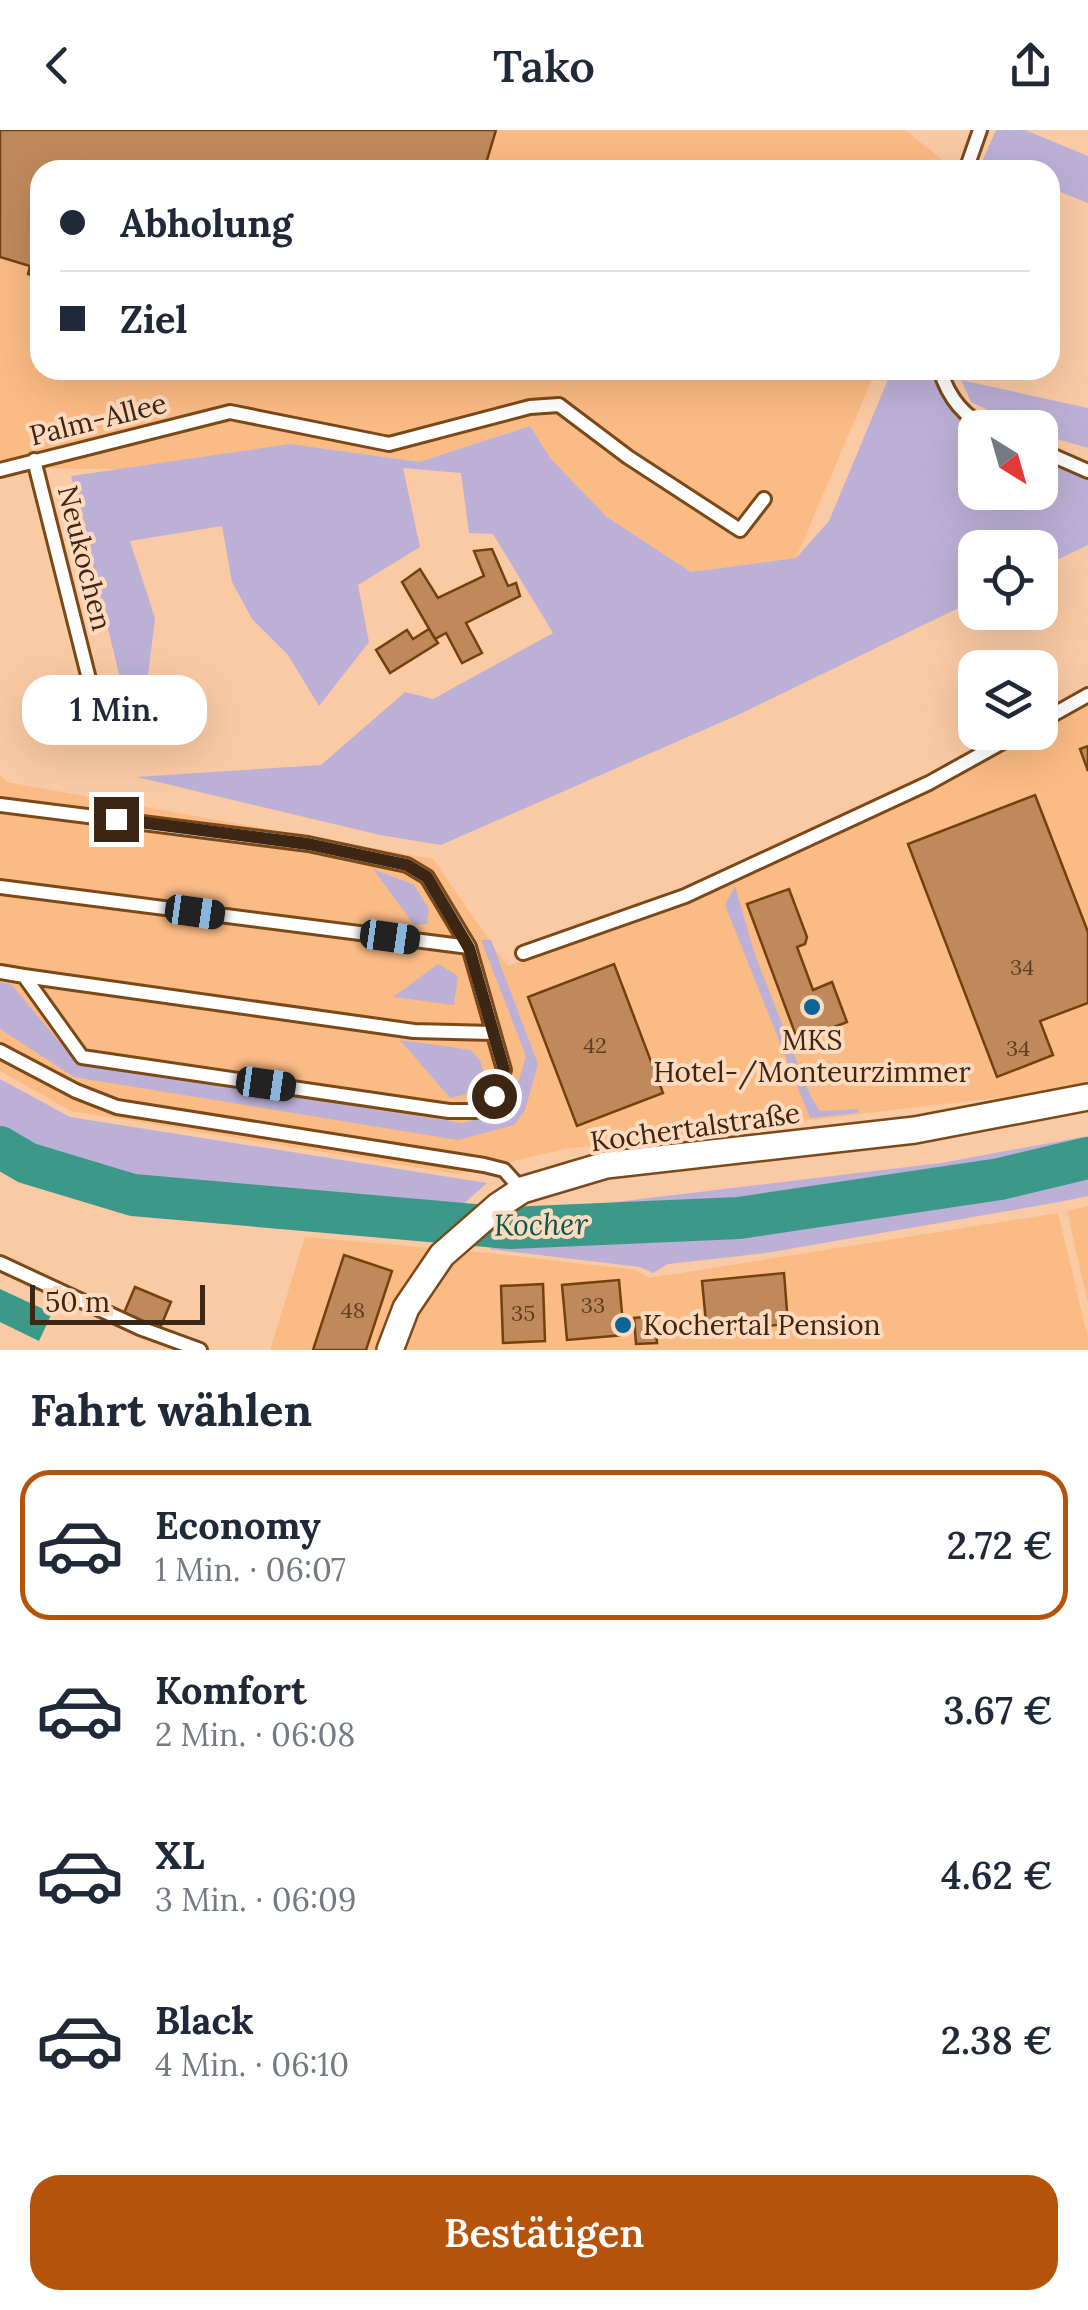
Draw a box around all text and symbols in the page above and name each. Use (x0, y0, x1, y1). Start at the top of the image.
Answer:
text: Tako (493, 37, 595, 94)
icon: back (30, 38, 85, 93)
icon: share (1003, 38, 1058, 93)
text: Abholung (120, 199, 293, 247)
text: Ziel (120, 295, 187, 343)
street label: Palm-Allee (26, 385, 170, 453)
north arrow (958, 410, 1058, 510)
map controls (958, 410, 1058, 750)
street label: Neukochen (50, 482, 120, 634)
button: locate (958, 530, 1058, 630)
button: layers (958, 650, 1058, 750)
callout: 1 Min. (23, 674, 208, 744)
text: 1 Min. (70, 689, 159, 730)
route end (94, 797, 139, 842)
car (163, 893, 227, 931)
car (358, 918, 422, 956)
house number: 34 (1010, 953, 1034, 981)
marker: MKS Hotel-/Monteurzimmer (801, 996, 823, 1018)
place label: MKS Hotel-/Monteurzimmer (653, 1022, 971, 1090)
house number: 42 (583, 1031, 607, 1059)
house number: 34 (1006, 1034, 1030, 1062)
car (234, 1065, 298, 1103)
route start (472, 1074, 517, 1119)
street label: Kochertalstraße (588, 1094, 802, 1160)
water label: Kocher (494, 1204, 589, 1244)
scale bar (30, 1280, 205, 1324)
text: 50 m (45, 1284, 110, 1320)
house number: 33 (581, 1291, 605, 1319)
house number: 48 (341, 1296, 365, 1324)
house number: 35 (511, 1299, 535, 1327)
place label: Kochertal Pension (643, 1307, 881, 1343)
marker: Kochertal Pension (612, 1314, 634, 1336)
text: Fahrt wählen (30, 1381, 312, 1438)
icon: car (35, 1500, 125, 1590)
text: Economy (155, 1501, 321, 1549)
text: 2.72 € (947, 1521, 1053, 1569)
text: 1 Min. · 06:07 (155, 1549, 346, 1590)
icon: car (35, 1665, 125, 1755)
text: Komfort (155, 1666, 307, 1714)
text: 3.67 € (943, 1686, 1053, 1734)
text: 2 Min. · 06:08 (155, 1714, 355, 1755)
icon: car (35, 1830, 125, 1920)
text: XL (155, 1831, 205, 1879)
text: 4.62 € (941, 1851, 1053, 1899)
text: 3 Min. · 06:09 (155, 1879, 356, 1920)
icon: car (35, 1995, 125, 2085)
text: Black (155, 1996, 254, 2044)
text: 2.38 € (941, 2016, 1053, 2064)
text: 4 Min. · 06:10 (155, 2044, 349, 2085)
button: Bestätigen (30, 2175, 1058, 2290)

